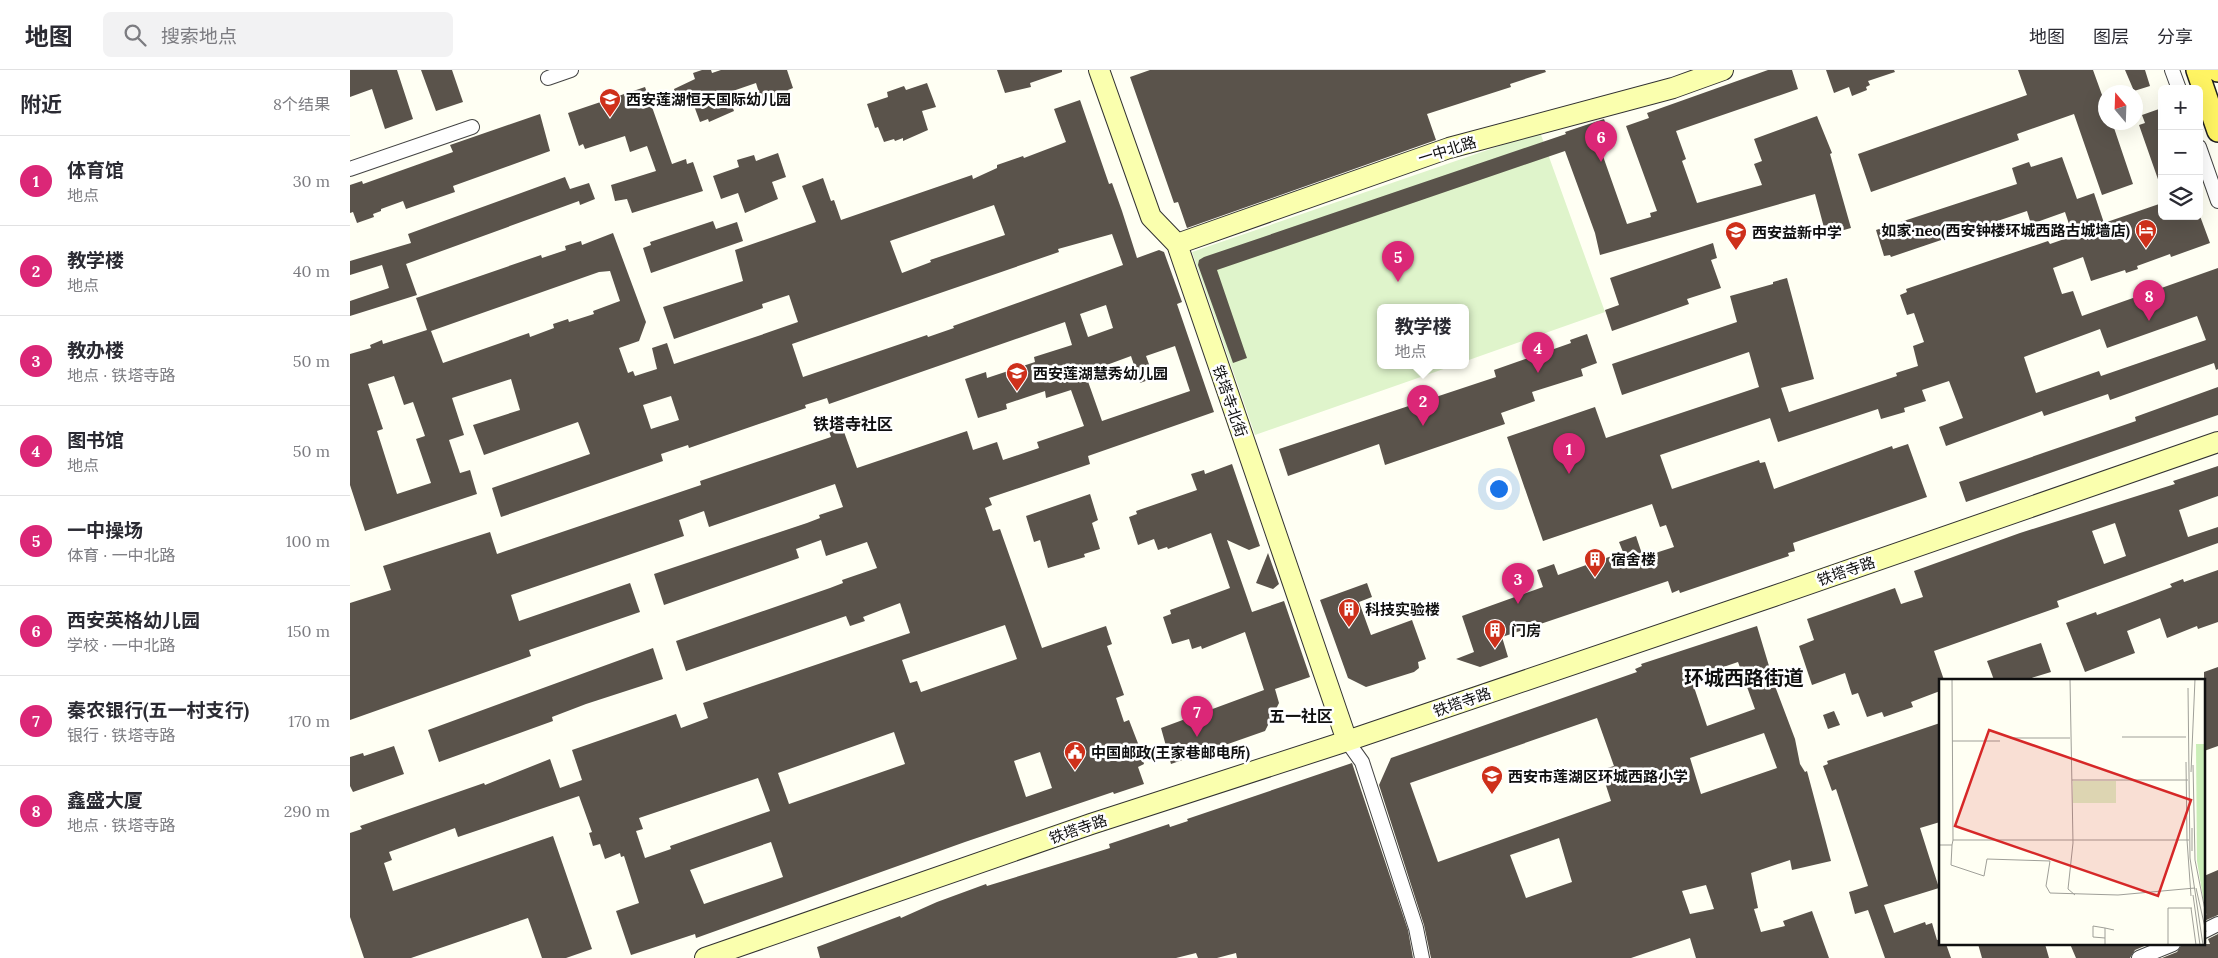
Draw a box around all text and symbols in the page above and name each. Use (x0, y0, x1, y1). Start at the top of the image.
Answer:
search box (103, 12, 453, 57)
text: 地图 (25, 21, 73, 52)
icon: search (121, 21, 149, 49)
text: 搜索地点 (161, 24, 237, 48)
text: 地图 (2029, 25, 2065, 48)
text: 图层 (2093, 25, 2129, 48)
text: 分享 (2157, 25, 2193, 48)
north arrow (2098, 85, 2143, 130)
map controls (2158, 85, 2203, 220)
button: + (2158, 85, 2203, 130)
school or university icon: 西安莲湖恒天国际幼儿园 (598, 87, 622, 118)
place label: 西安莲湖恒天国际幼儿园 (626, 90, 791, 109)
text: 附近 (20, 91, 62, 118)
text: 8个结果 (273, 94, 330, 114)
pin: 6 (1585, 121, 1617, 162)
button: − (2158, 130, 2203, 175)
street label: 一中北路 (1416, 132, 1478, 168)
text: 体育馆 (67, 158, 124, 182)
text: 1 (33, 171, 39, 191)
text: 30 m (293, 171, 330, 191)
button: layers (2158, 175, 2203, 220)
text: 地点 (67, 185, 99, 205)
hotel icon: 如家·neo(西安钟楼环城西路古城墙店) (2134, 218, 2158, 249)
school or university icon: 西安益新中学 (1724, 220, 1748, 251)
place label: 如家·neo(西安钟楼环城西路古城墙店) (1882, 221, 2131, 241)
place label: 西安益新中学 (1752, 223, 1842, 242)
pin: 5 (1382, 241, 1414, 282)
text: 教学楼 (67, 248, 124, 272)
text: 2 (32, 261, 40, 281)
text: 40 m (293, 261, 330, 281)
text: 地点 (67, 275, 99, 295)
pin: 8 (2133, 280, 2165, 321)
popup (1377, 304, 1469, 369)
text: 教学楼 (1394, 314, 1452, 338)
pin: 4 (1522, 332, 1554, 373)
text: 教办楼 (67, 338, 124, 362)
text: 地点 (1394, 341, 1427, 361)
text: 3 (32, 351, 40, 371)
text: 50 m (293, 351, 330, 371)
school or university icon: 西安莲湖慧秀幼儿园 (1005, 361, 1029, 392)
street label: 铁塔寺北街 (1209, 362, 1251, 440)
place label: 西安莲湖慧秀幼儿园 (1033, 364, 1168, 383)
text: 地点 · 铁塔寺路 (67, 365, 175, 385)
pin: 2 (1407, 385, 1439, 426)
district label: 铁塔寺社区 (813, 414, 893, 434)
text: 图书馆 (67, 428, 124, 452)
pin: 1 (1553, 433, 1585, 474)
text: 4 (32, 441, 40, 461)
text: 50 m (293, 441, 330, 461)
text: 地点 (67, 455, 99, 475)
your location (1486, 476, 1512, 502)
text: 一中操场 (67, 518, 143, 542)
text: 5 (32, 531, 40, 551)
text: 100 m (286, 531, 330, 551)
text: 体育 · 一中北路 (67, 545, 175, 565)
building icon: 宿舍楼 (1583, 547, 1607, 578)
place label: 宿舍楼 (1611, 550, 1656, 569)
street label: 铁塔寺路 (1815, 552, 1877, 590)
pin: 3 (1502, 563, 1534, 604)
building icon: 科技实验楼 (1337, 597, 1361, 628)
place label: 科技实验楼 (1365, 600, 1440, 619)
text: 西安英格幼儿园 (67, 608, 200, 632)
building icon: 门房 (1483, 618, 1507, 649)
text: 6 (31, 621, 41, 641)
text: 150 m (287, 621, 330, 641)
place label: 门房 (1511, 621, 1541, 640)
text: 学校 · 一中北路 (67, 635, 175, 655)
district label: 环城西路街道 (1684, 665, 1804, 690)
inset map (1939, 679, 2206, 946)
street label: 铁塔寺路 (1431, 683, 1493, 721)
pin: 7 (1181, 696, 1213, 737)
text: 秦农银行(五一村支行) (67, 698, 249, 722)
district label: 五一社区 (1269, 706, 1333, 726)
text: 7 (32, 711, 40, 731)
text: 170 m (288, 711, 330, 731)
text: 银行 · 铁塔寺路 (67, 725, 175, 745)
public building icon: 中国邮政(王家巷邮电所) (1063, 740, 1087, 771)
place label: 中国邮政(王家巷邮电所) (1091, 743, 1250, 763)
school or university icon: 西安市莲湖区环城西路小学 (1480, 764, 1504, 795)
place label: 西安市莲湖区环城西路小学 (1508, 767, 1688, 786)
text: 鑫盛大厦 (67, 788, 143, 812)
text: 8 (31, 801, 41, 821)
text: 290 m (284, 801, 330, 821)
street label: 铁塔寺路 (1047, 810, 1109, 848)
text: 地点 · 铁塔寺路 (67, 815, 175, 835)

